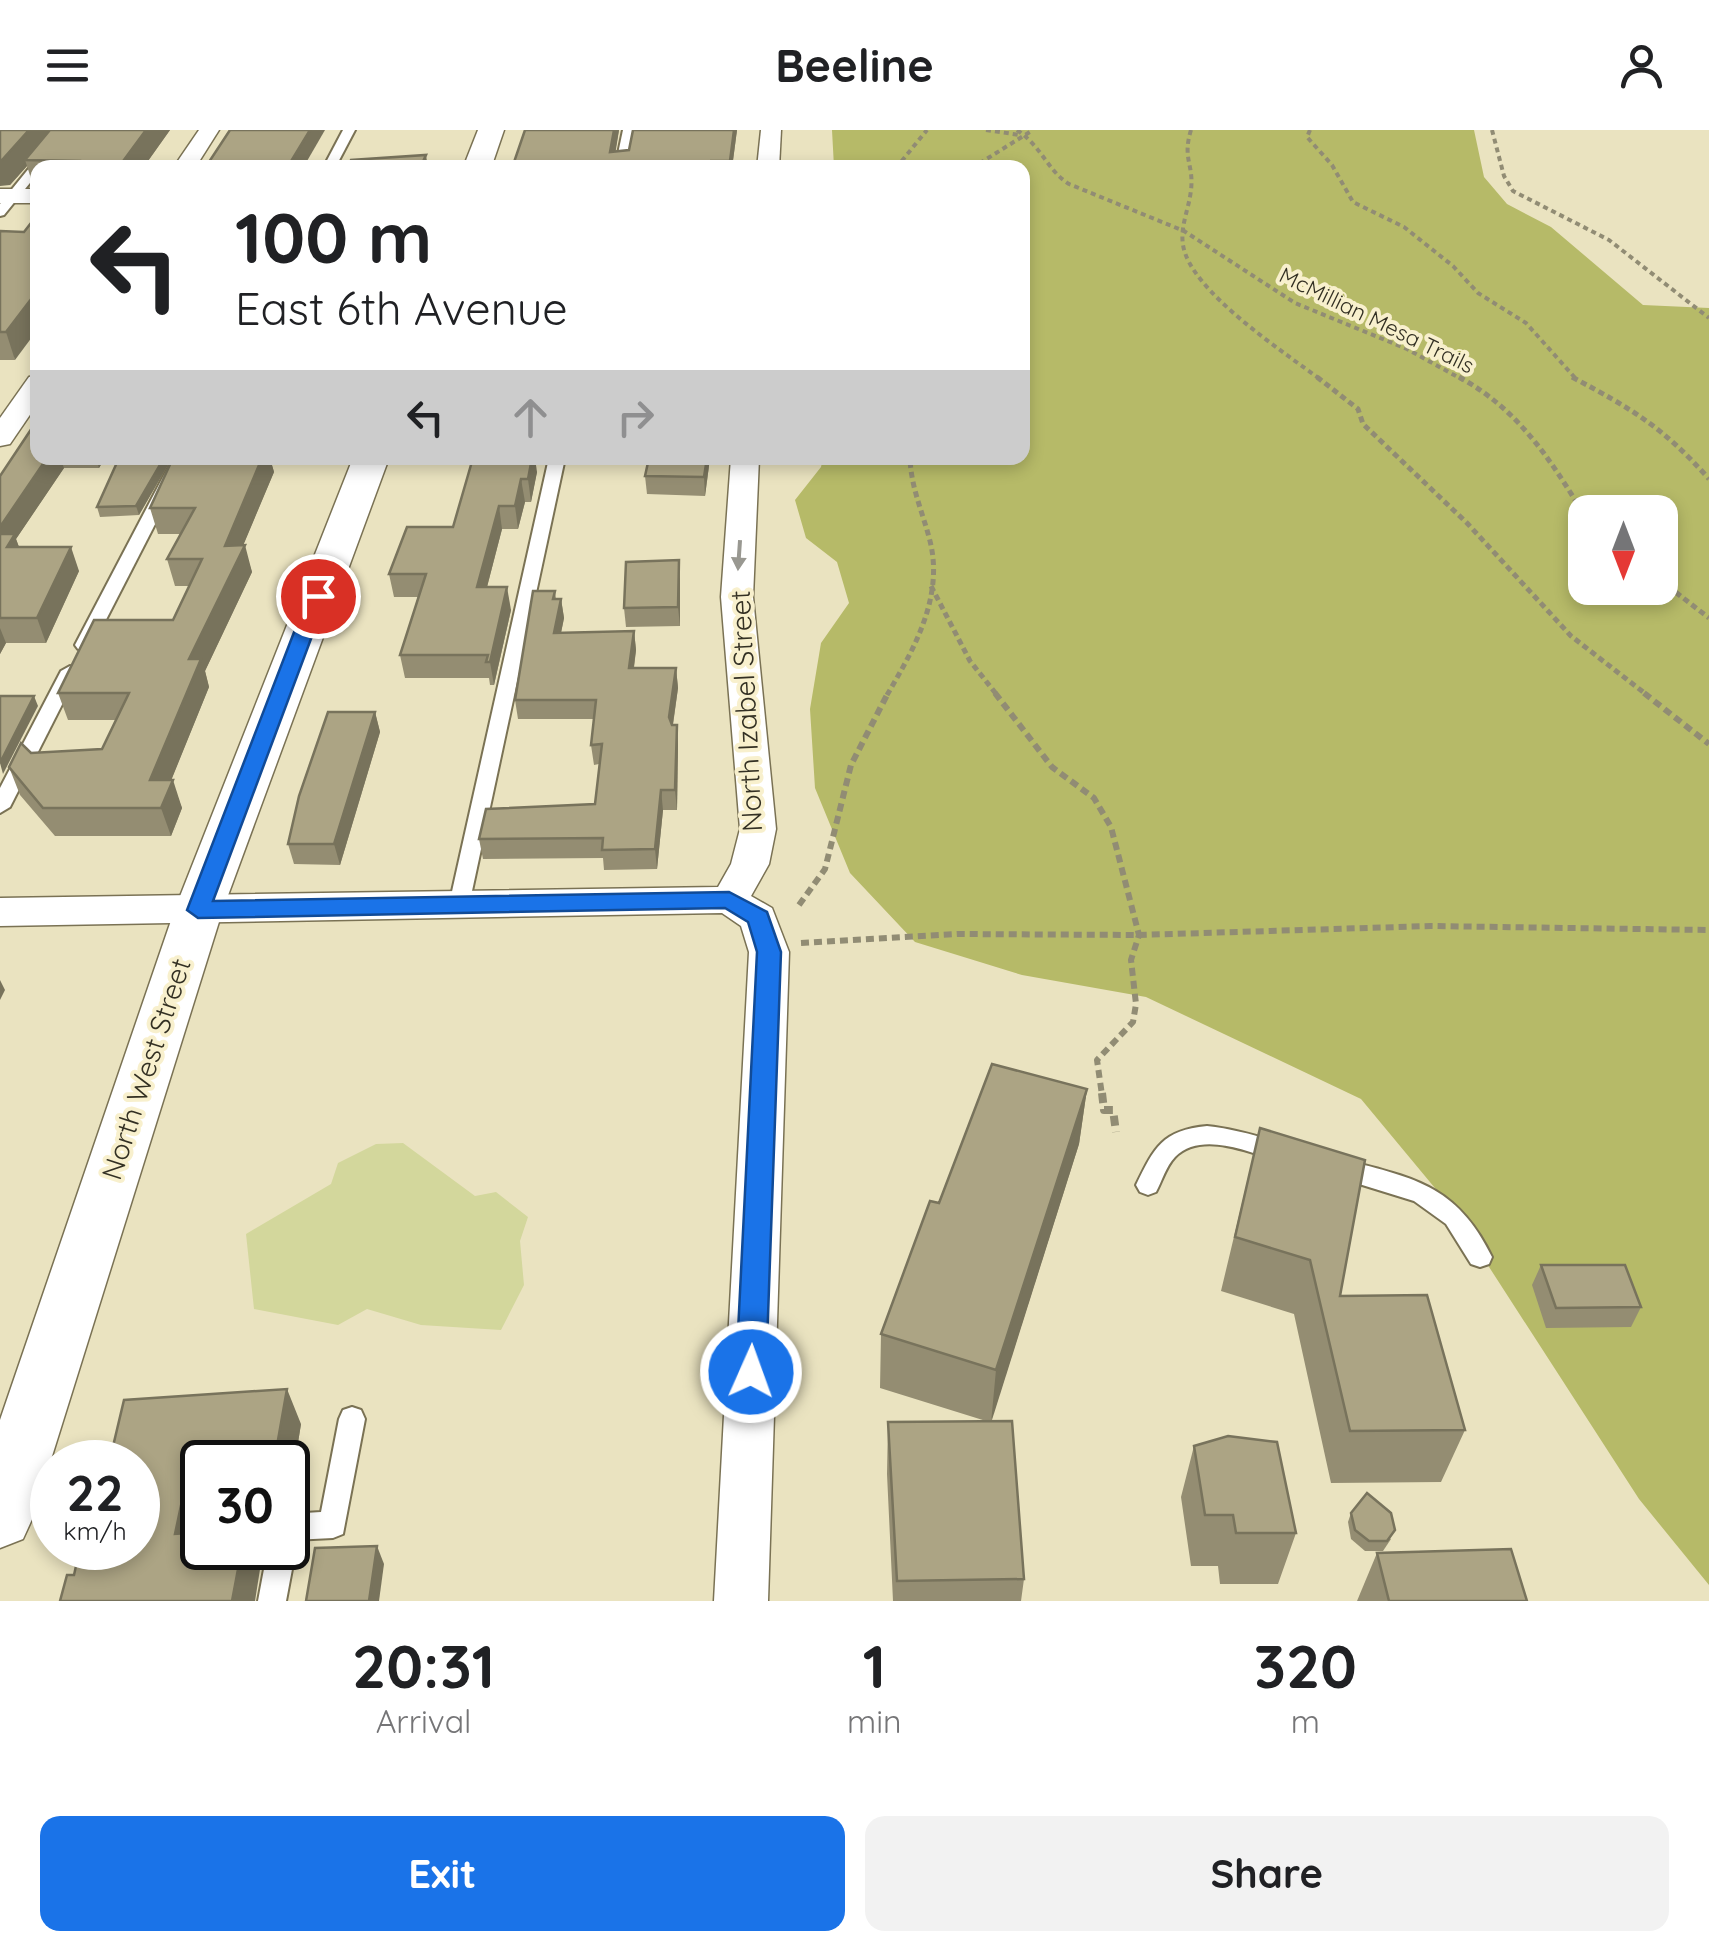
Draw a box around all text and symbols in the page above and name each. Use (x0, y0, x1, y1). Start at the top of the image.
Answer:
text: Beeline (775, 37, 934, 93)
icon: menu (40, 38, 95, 93)
icon: person (1614, 38, 1669, 93)
text: 100 m (235, 193, 432, 281)
icon: left (70, 200, 200, 330)
street label: McMillian Mesa Trails (1275, 261, 1479, 379)
text: East 6th Avenue (235, 280, 568, 336)
icon: left (398, 390, 453, 445)
icon: ahead (503, 390, 558, 445)
icon: right (608, 390, 663, 445)
north arrow (1568, 495, 1678, 605)
map controls (1568, 495, 1678, 605)
one-way arrow (731, 539, 747, 571)
pin (276, 554, 361, 639)
icon: arrive (291, 569, 346, 624)
street label: North Izabel Street (722, 589, 769, 833)
street label: North West Street (93, 954, 198, 1184)
position arrow (699, 1320, 803, 1424)
speed limit sign: 30 (180, 1440, 310, 1570)
text: 22 (67, 1461, 123, 1524)
text: km/h (63, 1515, 127, 1546)
text: 20:31 (352, 1628, 495, 1703)
text: 1 (863, 1628, 886, 1703)
text: 320 (1254, 1628, 1357, 1703)
text: Arrival (376, 1701, 471, 1741)
text: min (847, 1701, 902, 1741)
text: m (1291, 1701, 1320, 1741)
button: Exit (40, 1816, 845, 1931)
button: Share (865, 1816, 1669, 1931)

